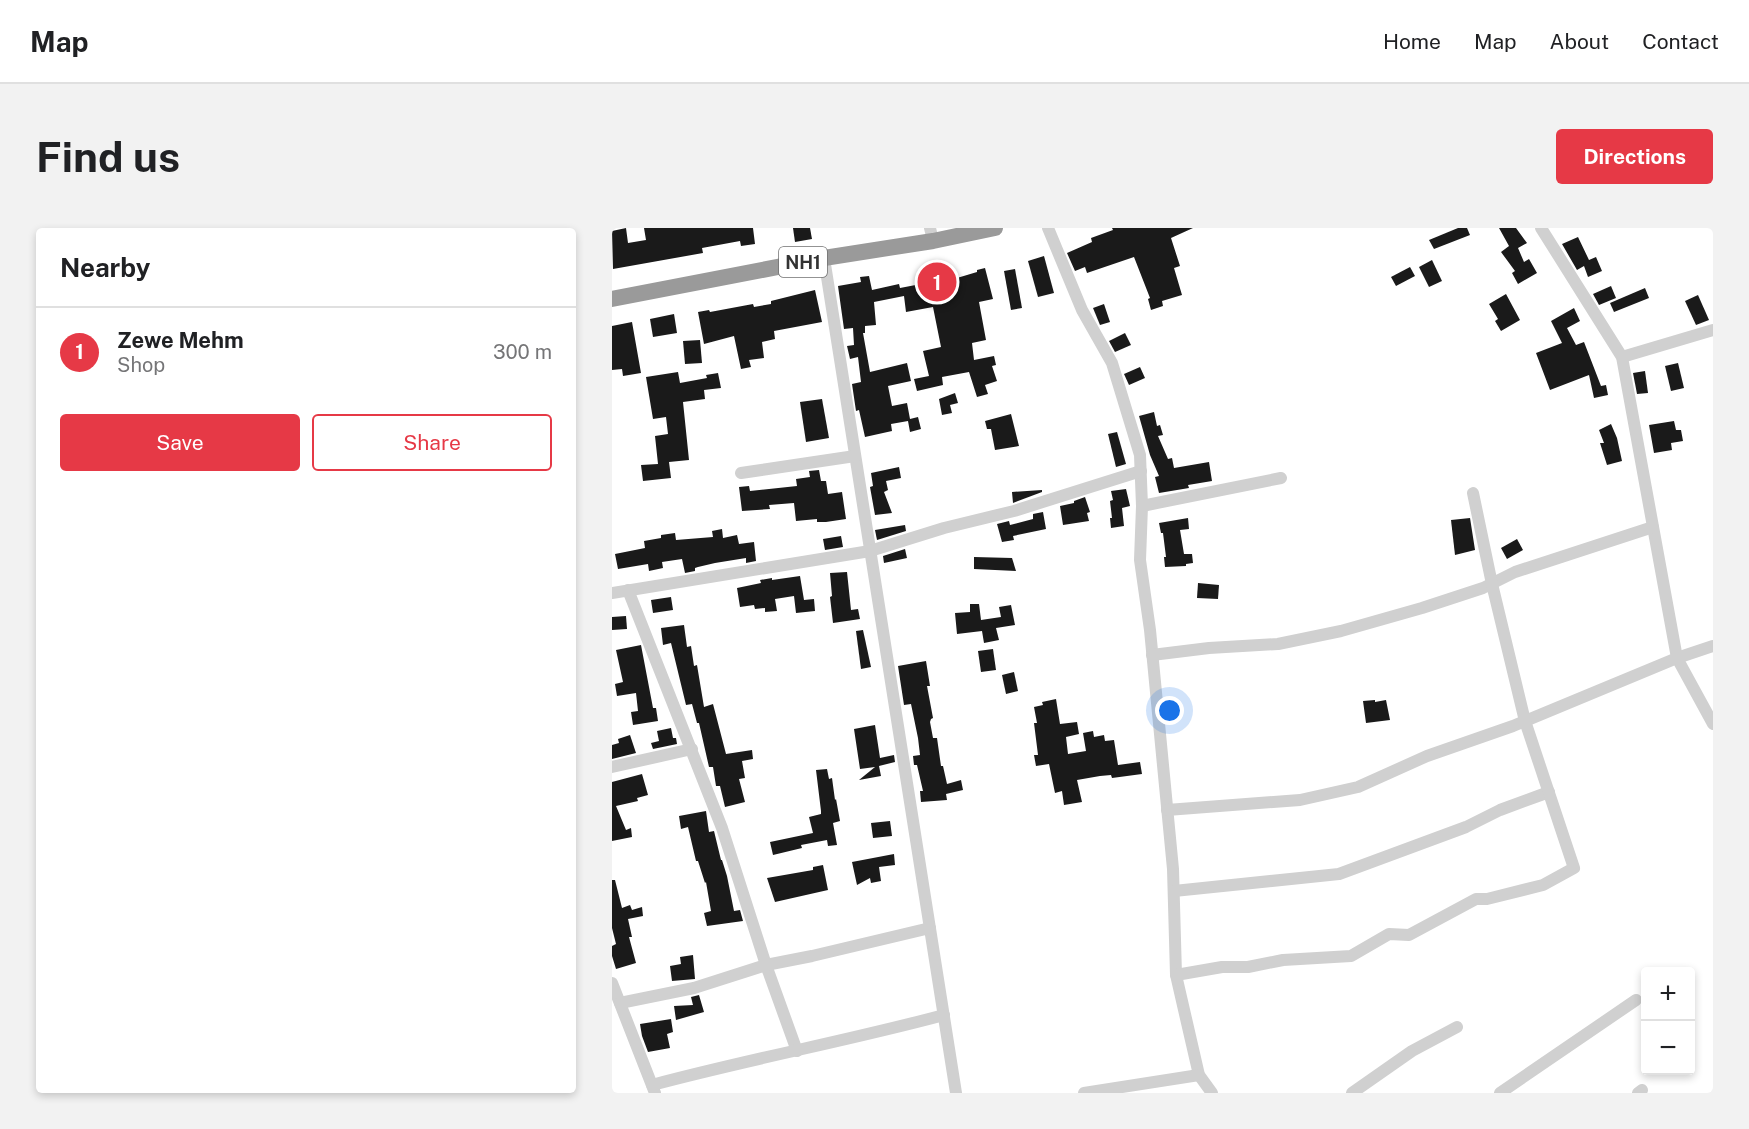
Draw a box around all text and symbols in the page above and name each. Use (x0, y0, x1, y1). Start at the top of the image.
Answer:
text: Map (30, 25, 89, 58)
text: Home (1383, 29, 1441, 54)
text: Map (1474, 29, 1517, 54)
text: About (1550, 29, 1609, 54)
text: Contact (1642, 29, 1719, 54)
button: Directions (1556, 129, 1713, 184)
text: Find us (36, 132, 180, 181)
road number: NH1 (779, 247, 827, 277)
text: Nearby (60, 252, 150, 283)
pin: 1 (918, 260, 956, 304)
text: Zewe Mehm (117, 327, 244, 353)
text: 1 (75, 340, 84, 364)
text: 300 m (493, 340, 552, 364)
text: Shop (117, 353, 165, 377)
button: Save (60, 414, 300, 471)
button: Share (312, 414, 552, 471)
your location (1155, 696, 1184, 725)
map controls (1641, 967, 1695, 1075)
button: + (1641, 967, 1695, 1021)
button: − (1641, 1021, 1695, 1075)

